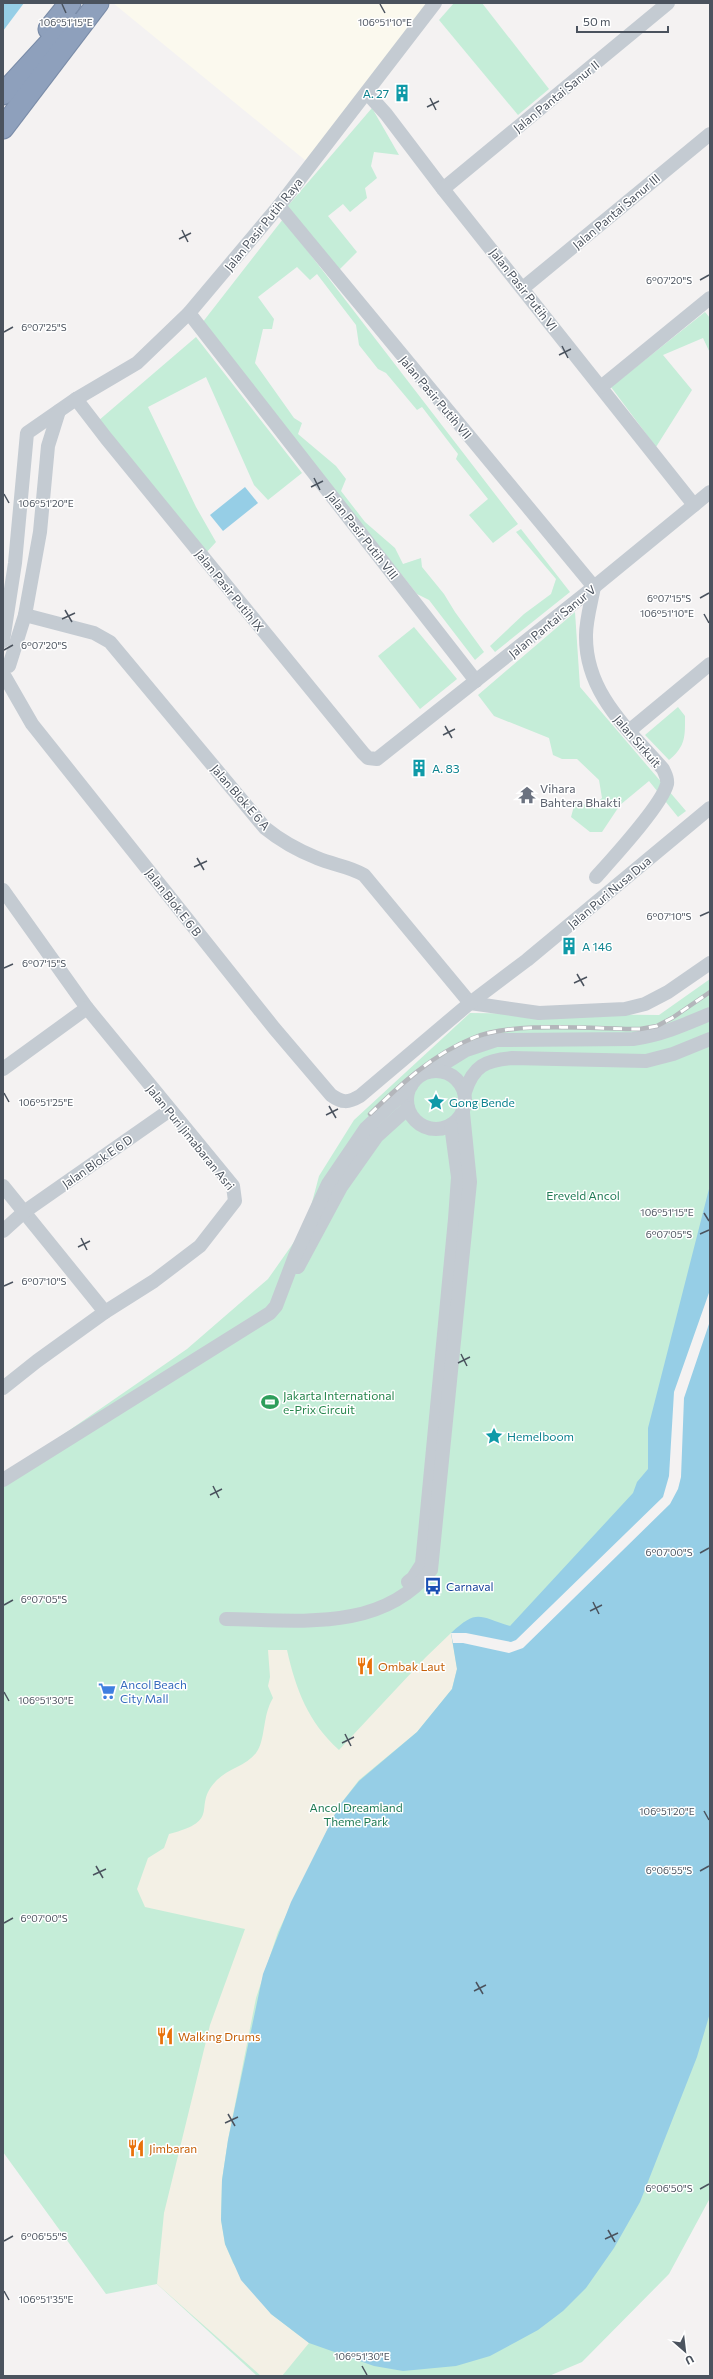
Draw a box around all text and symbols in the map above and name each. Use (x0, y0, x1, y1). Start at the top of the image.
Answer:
scale bar (577, 8, 668, 34)
text: 50 m (583, 14, 611, 28)
text: 106°51'15"E (39, 16, 93, 28)
text: 106°51'10"E (358, 16, 412, 28)
street label: Jalan Pantai Sanur II (510, 57, 602, 136)
building icon: A. 27 (392, 83, 412, 103)
place label: A. 27 (363, 86, 389, 100)
street label: Jalan Pantai Sanur III (570, 170, 663, 252)
street label: Jalan Pasir Putih Raya (221, 175, 306, 274)
street label: Jalan Pasir Putih VI (487, 245, 561, 334)
text: 6°07'20"S (646, 274, 692, 286)
text: 6°07'25"S (21, 321, 67, 333)
street label: Jalan Pasir Putih VII (396, 353, 475, 442)
street label: Jalan Pasir Putih VIII (324, 488, 402, 582)
text: 106°51'20"E (18, 497, 74, 509)
street label: Jalan Pasir Putih IX (192, 546, 267, 634)
street label: Jalan Pantai Sanur V (506, 582, 599, 661)
text: 6°07'15"S (647, 592, 691, 604)
text: 106°51'10"E (640, 607, 694, 619)
text: 6°07'20"S (21, 639, 67, 651)
street label: Jalan Sirkuit (611, 712, 664, 771)
building icon: A. 83 (409, 758, 429, 778)
street label: Jalan Blok E 6 A (208, 761, 273, 833)
place label: A. 83 (432, 761, 460, 775)
place label: Vihara Bahtera Bhakti (540, 781, 621, 809)
temple icon: Vihara Bahtera Bhakti (517, 785, 537, 805)
street label: Jalan Puri Nusa Dua (565, 853, 654, 932)
street label: Jalan Blok E 6 B (143, 865, 205, 939)
text: 6°07'10"S (647, 910, 692, 922)
building icon: A 146 (559, 936, 579, 956)
place label: A 146 (582, 939, 612, 953)
text: 6°07'15"S (22, 957, 66, 969)
street label: Jalan Puri Jimabaran Asri (144, 1082, 238, 1193)
place icon: Gong Bende (426, 1092, 446, 1112)
place label: Gong Bende (449, 1095, 515, 1109)
text: 106°51'25"E (19, 1096, 73, 1108)
street label: Jalan Blok E 6 D (59, 1131, 136, 1191)
park label: Ereveld Ancol (546, 1188, 620, 1202)
text: 106°51'15"E (640, 1206, 694, 1218)
text: 6°07'05"S (646, 1228, 692, 1240)
text: 6°07'10"S (22, 1275, 67, 1287)
place label: Jakarta International e-Prix Circuit (283, 1388, 395, 1416)
sports icon: Jakarta International e-Prix Circuit (260, 1392, 280, 1412)
place icon: Hemelboom (484, 1426, 504, 1446)
place label: Hemelboom (507, 1429, 574, 1443)
text: 6°07'00"S (645, 1546, 693, 1558)
bus stop icon: Carnaval (423, 1576, 443, 1596)
place label: Carnaval (446, 1579, 494, 1593)
text: 6°07'05"S (21, 1593, 67, 1605)
restaurant icon: Ombak Laut (355, 1656, 375, 1676)
place label: Ombak Laut (378, 1659, 445, 1673)
place label: Ancol Beach City Mall (120, 1677, 187, 1705)
supermarket icon: Ancol Beach City Mall (97, 1681, 117, 1701)
text: 106°51'30"E (18, 1694, 74, 1706)
park label: Ancol Dreamland Theme Park (309, 1800, 403, 1828)
text: 106°51'20"E (639, 1805, 695, 1817)
text: 6°06'55"S (646, 1864, 692, 1876)
text: 6°07'00"S (20, 1912, 68, 1924)
restaurant icon: Walking Drums (155, 2026, 175, 2046)
place label: Walking Drums (178, 2029, 260, 2043)
restaurant icon: Jimbaran (126, 2138, 146, 2158)
place label: Jimbaran (149, 2141, 197, 2156)
text: 6°06'50"S (645, 2182, 693, 2194)
text: 6°06'55"S (21, 2230, 67, 2242)
text: 106°51'35"E (19, 2293, 73, 2305)
north arrow (665, 2331, 705, 2371)
text: 106°51'30"E (334, 2350, 390, 2362)
text: U (683, 2353, 697, 2368)

